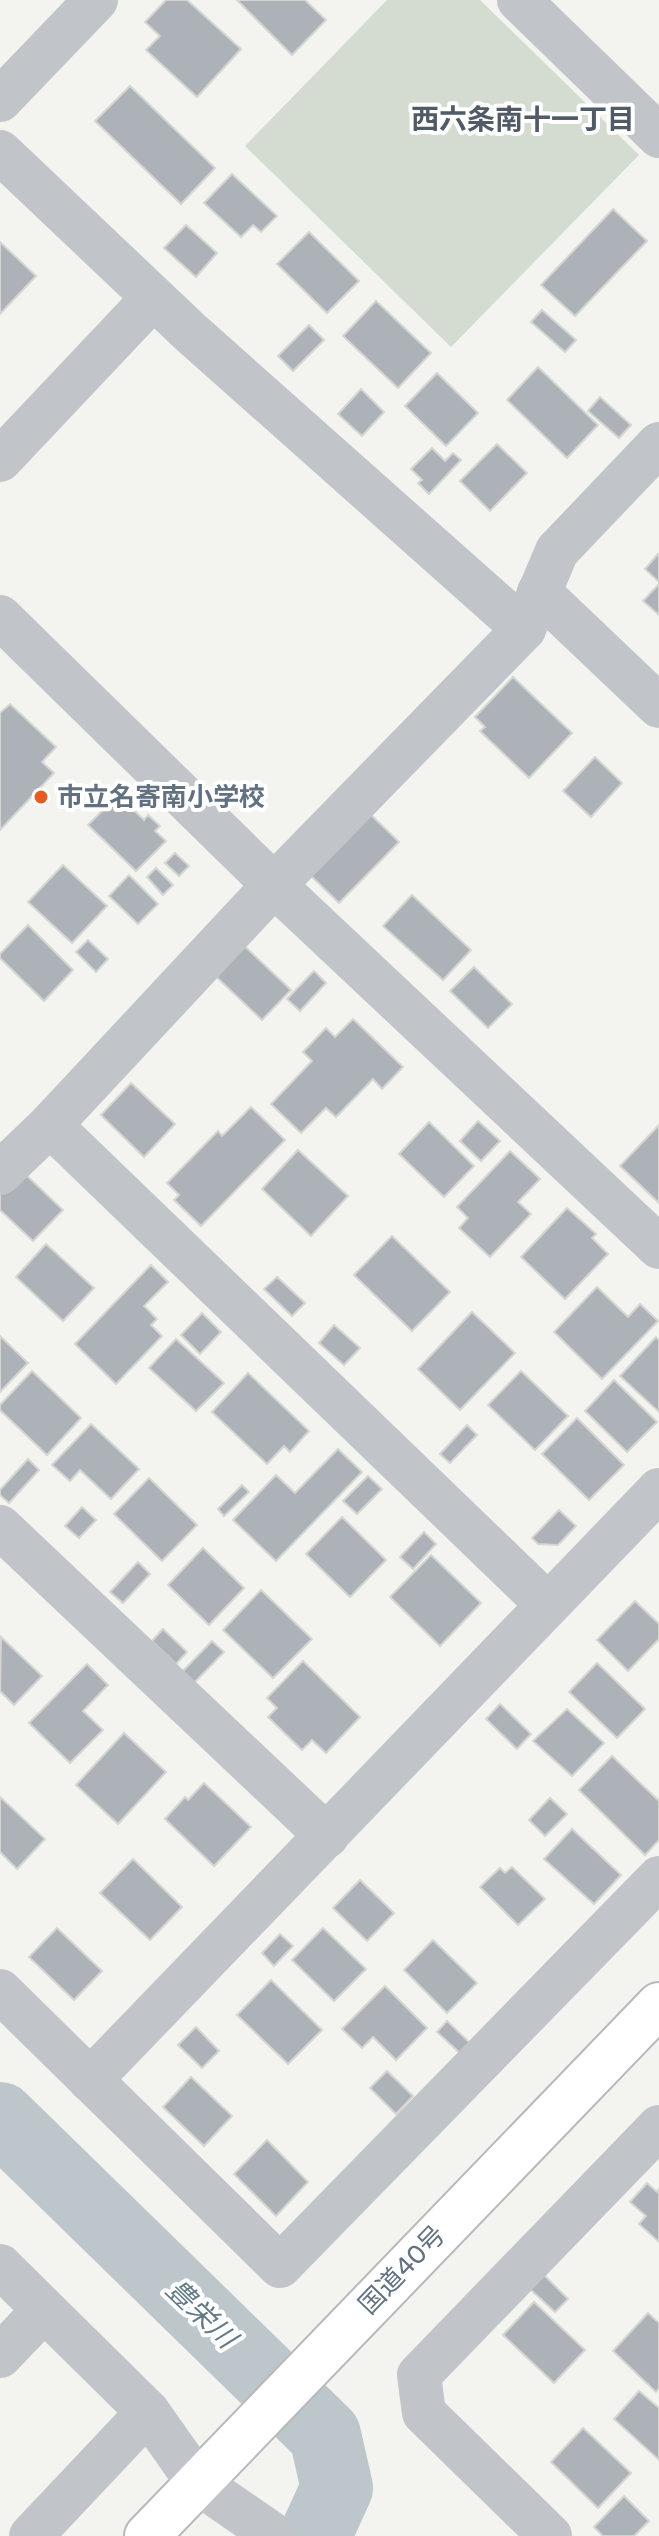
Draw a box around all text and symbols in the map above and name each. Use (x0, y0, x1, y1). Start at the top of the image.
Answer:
district label: 西六条南十一丁目 (411, 103, 635, 137)
place label: 市立名寄南小学校 (57, 782, 265, 813)
marker: 市立名寄南小学校 (32, 788, 50, 806)
street label: 国道40号 (352, 2219, 452, 2321)
water label: 豊栄川 (159, 2273, 245, 2357)

